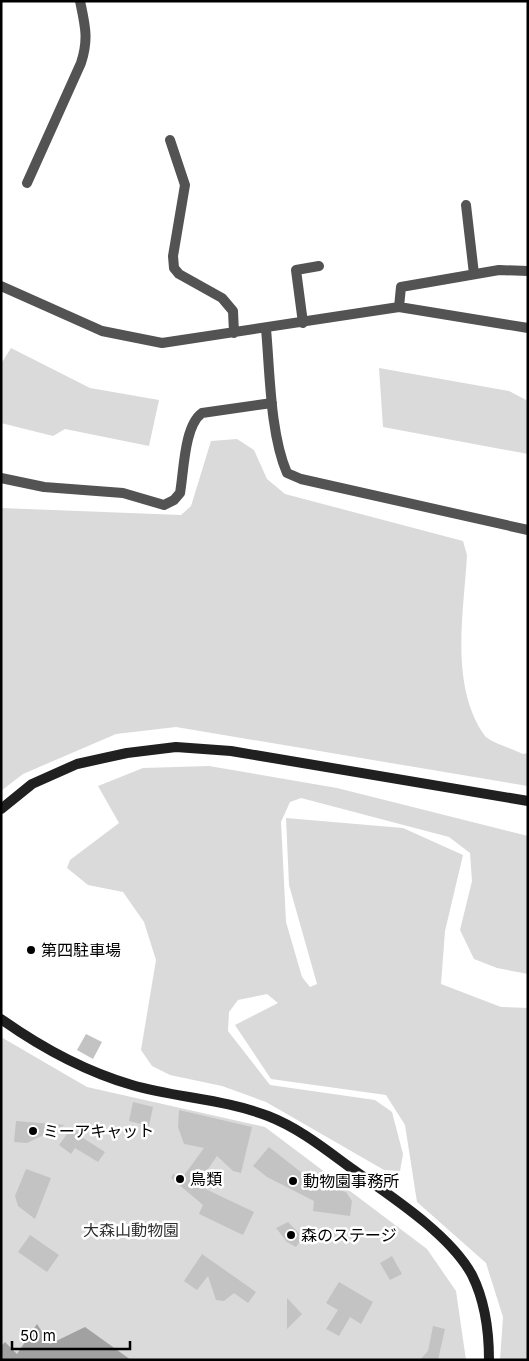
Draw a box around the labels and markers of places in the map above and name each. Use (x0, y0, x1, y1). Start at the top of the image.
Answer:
place label: 第四駐車場 (41, 940, 121, 960)
marker: 第四駐車場 (25, 944, 37, 956)
place label: ミーアキャット (43, 1121, 154, 1141)
marker: ミーアキャット (27, 1125, 39, 1137)
place label: 鳥類 (190, 1169, 222, 1189)
place label: 動物園事務所 (303, 1171, 399, 1191)
marker: 鳥類 (174, 1173, 186, 1185)
marker: 動物園事務所 (287, 1175, 299, 1187)
place label: 森のステージ (301, 1225, 397, 1245)
marker: 森のステージ (285, 1229, 297, 1241)

